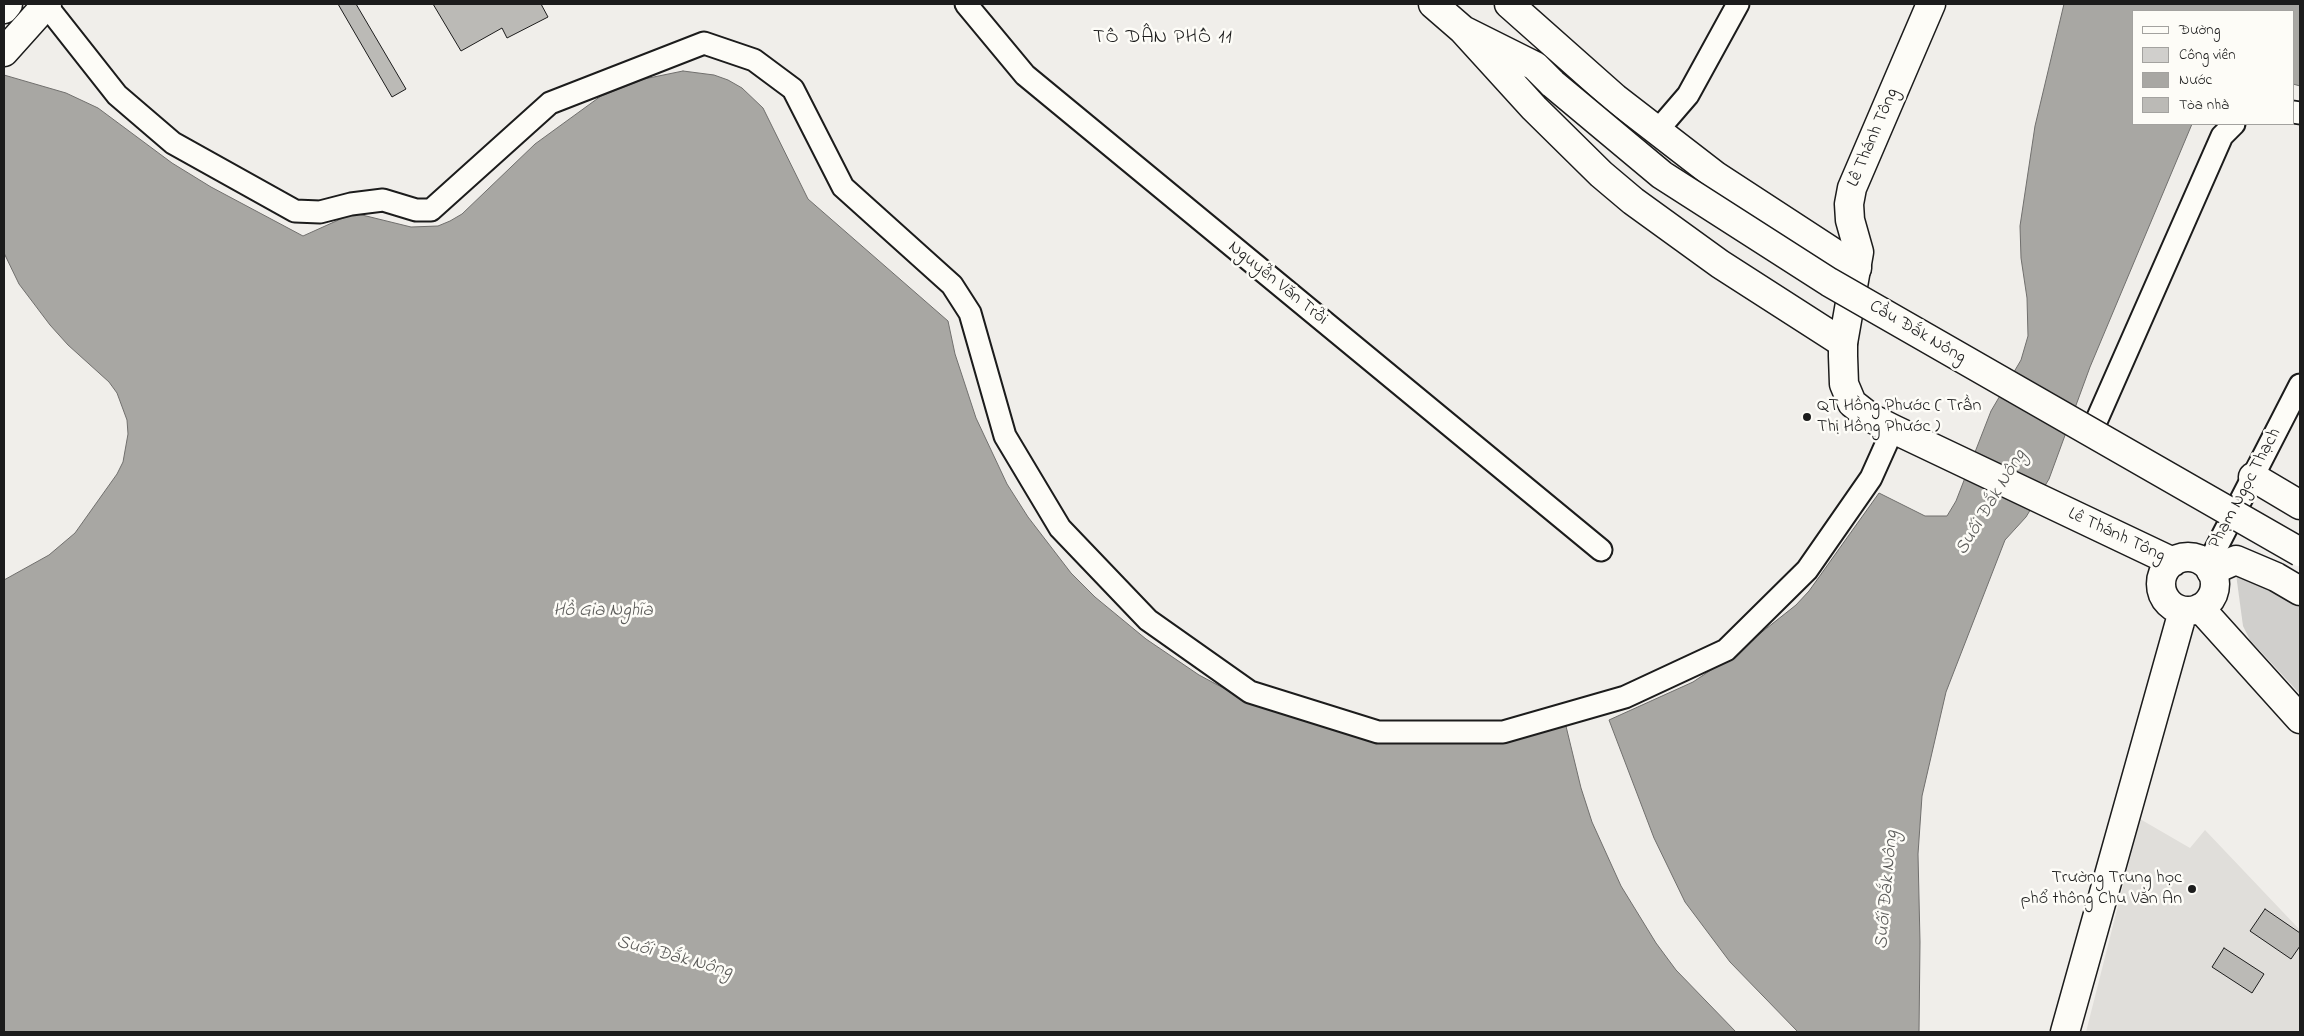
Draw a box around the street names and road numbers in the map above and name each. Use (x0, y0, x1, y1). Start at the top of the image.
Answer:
street label: Lê Thánh Tông (1844, 85, 1904, 191)
street label: Nguyễn Văn Trỗi (1223, 237, 1331, 331)
street label: Cầu Đắk Nông (1865, 297, 1969, 369)
street label: Phạm Ngọc Thạch (2205, 425, 2287, 553)
street label: Lê Thánh Tông (2064, 504, 2168, 568)

